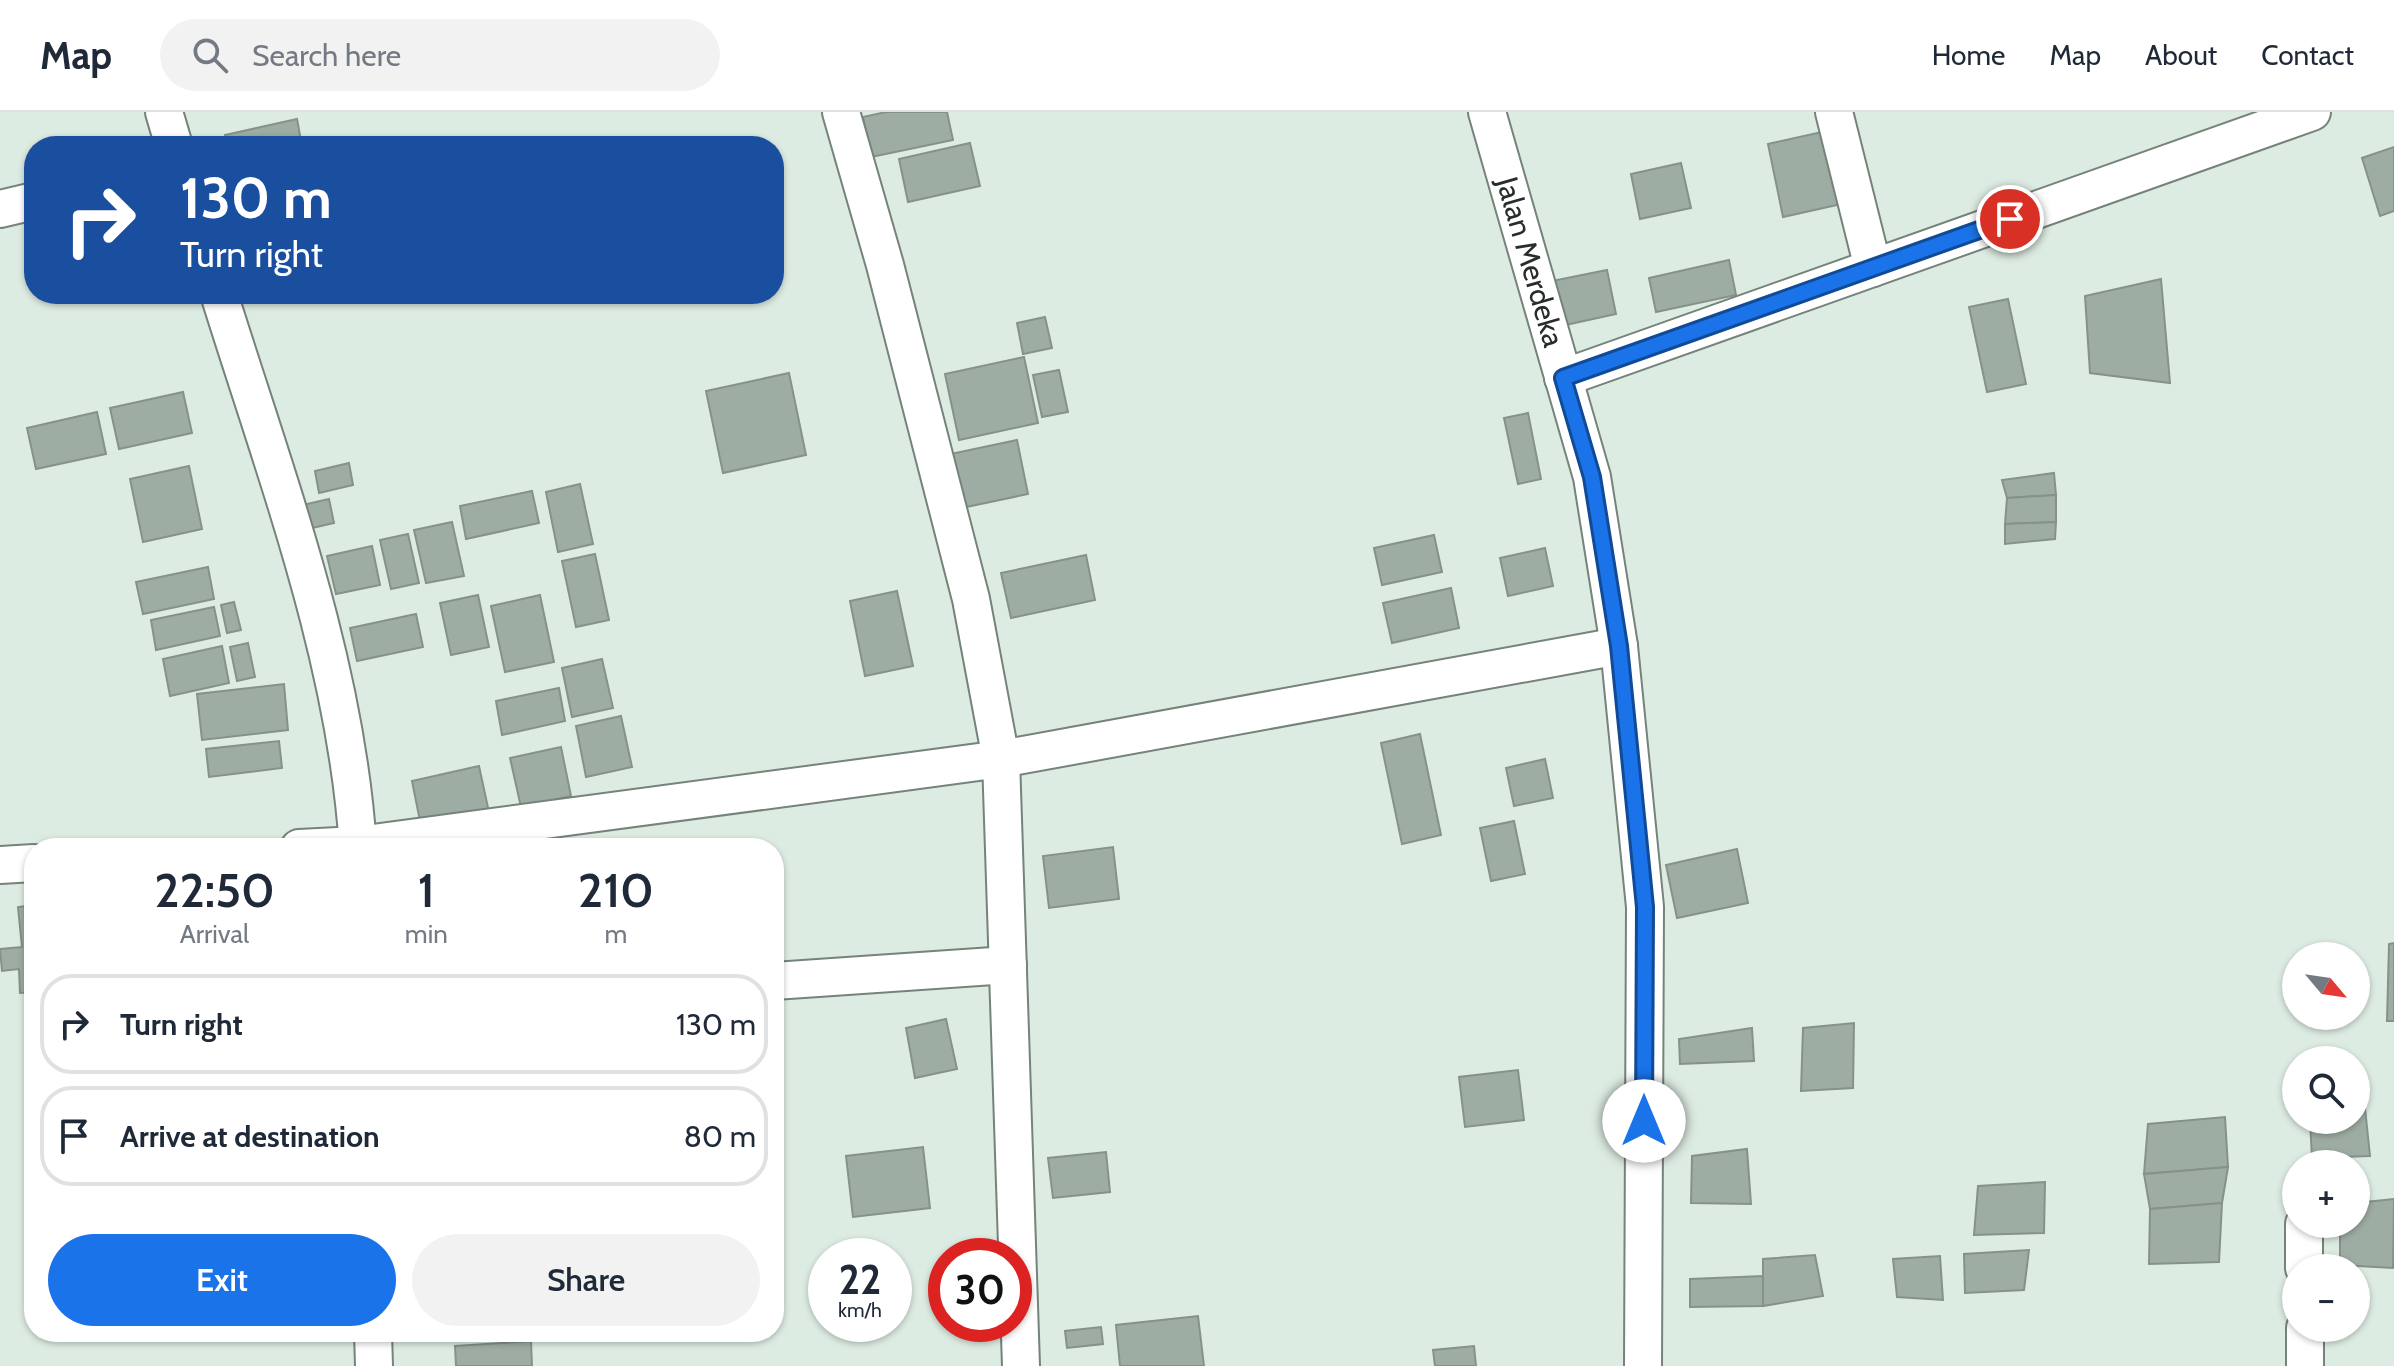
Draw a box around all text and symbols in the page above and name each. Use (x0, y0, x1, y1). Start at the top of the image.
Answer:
search box (160, 19, 720, 91)
text: Map (40, 32, 112, 79)
icon: search (188, 33, 232, 77)
text: Search here (252, 37, 401, 74)
text: Home (1932, 38, 2005, 72)
text: Map (2049, 38, 2101, 72)
text: About (2145, 38, 2217, 72)
text: Contact (2261, 38, 2354, 72)
text: 130 m (180, 164, 332, 232)
icon: right (48, 168, 152, 272)
street label: Jalan Merdeka (1488, 172, 1573, 352)
pin (1976, 185, 2044, 253)
icon: arrive (1988, 197, 2032, 241)
text: Turn right (180, 232, 323, 276)
text: 22:50 (154, 861, 275, 919)
text: 1 (418, 861, 435, 919)
text: 210 (578, 861, 654, 919)
text: Arrival (180, 918, 249, 950)
text: min (405, 918, 448, 950)
text: m (604, 918, 627, 950)
north arrow (2282, 942, 2370, 1030)
map controls (2282, 942, 2370, 1342)
icon: right (52, 1002, 96, 1046)
text: Turn right (120, 1006, 243, 1043)
text: 130 m (676, 1006, 756, 1043)
button: search (2282, 1046, 2370, 1134)
position arrow (1602, 1079, 1686, 1163)
icon: arrive (52, 1114, 96, 1158)
text: Arrive at destination (120, 1118, 380, 1155)
text: 80 m (684, 1118, 756, 1155)
button: + (2282, 1150, 2370, 1238)
button: Exit (48, 1234, 396, 1326)
button: Share (412, 1234, 760, 1326)
speed limit sign: 30 (928, 1238, 1032, 1342)
button: − (2282, 1254, 2370, 1342)
text: 22 (839, 1255, 881, 1304)
text: km/h (838, 1298, 882, 1322)

